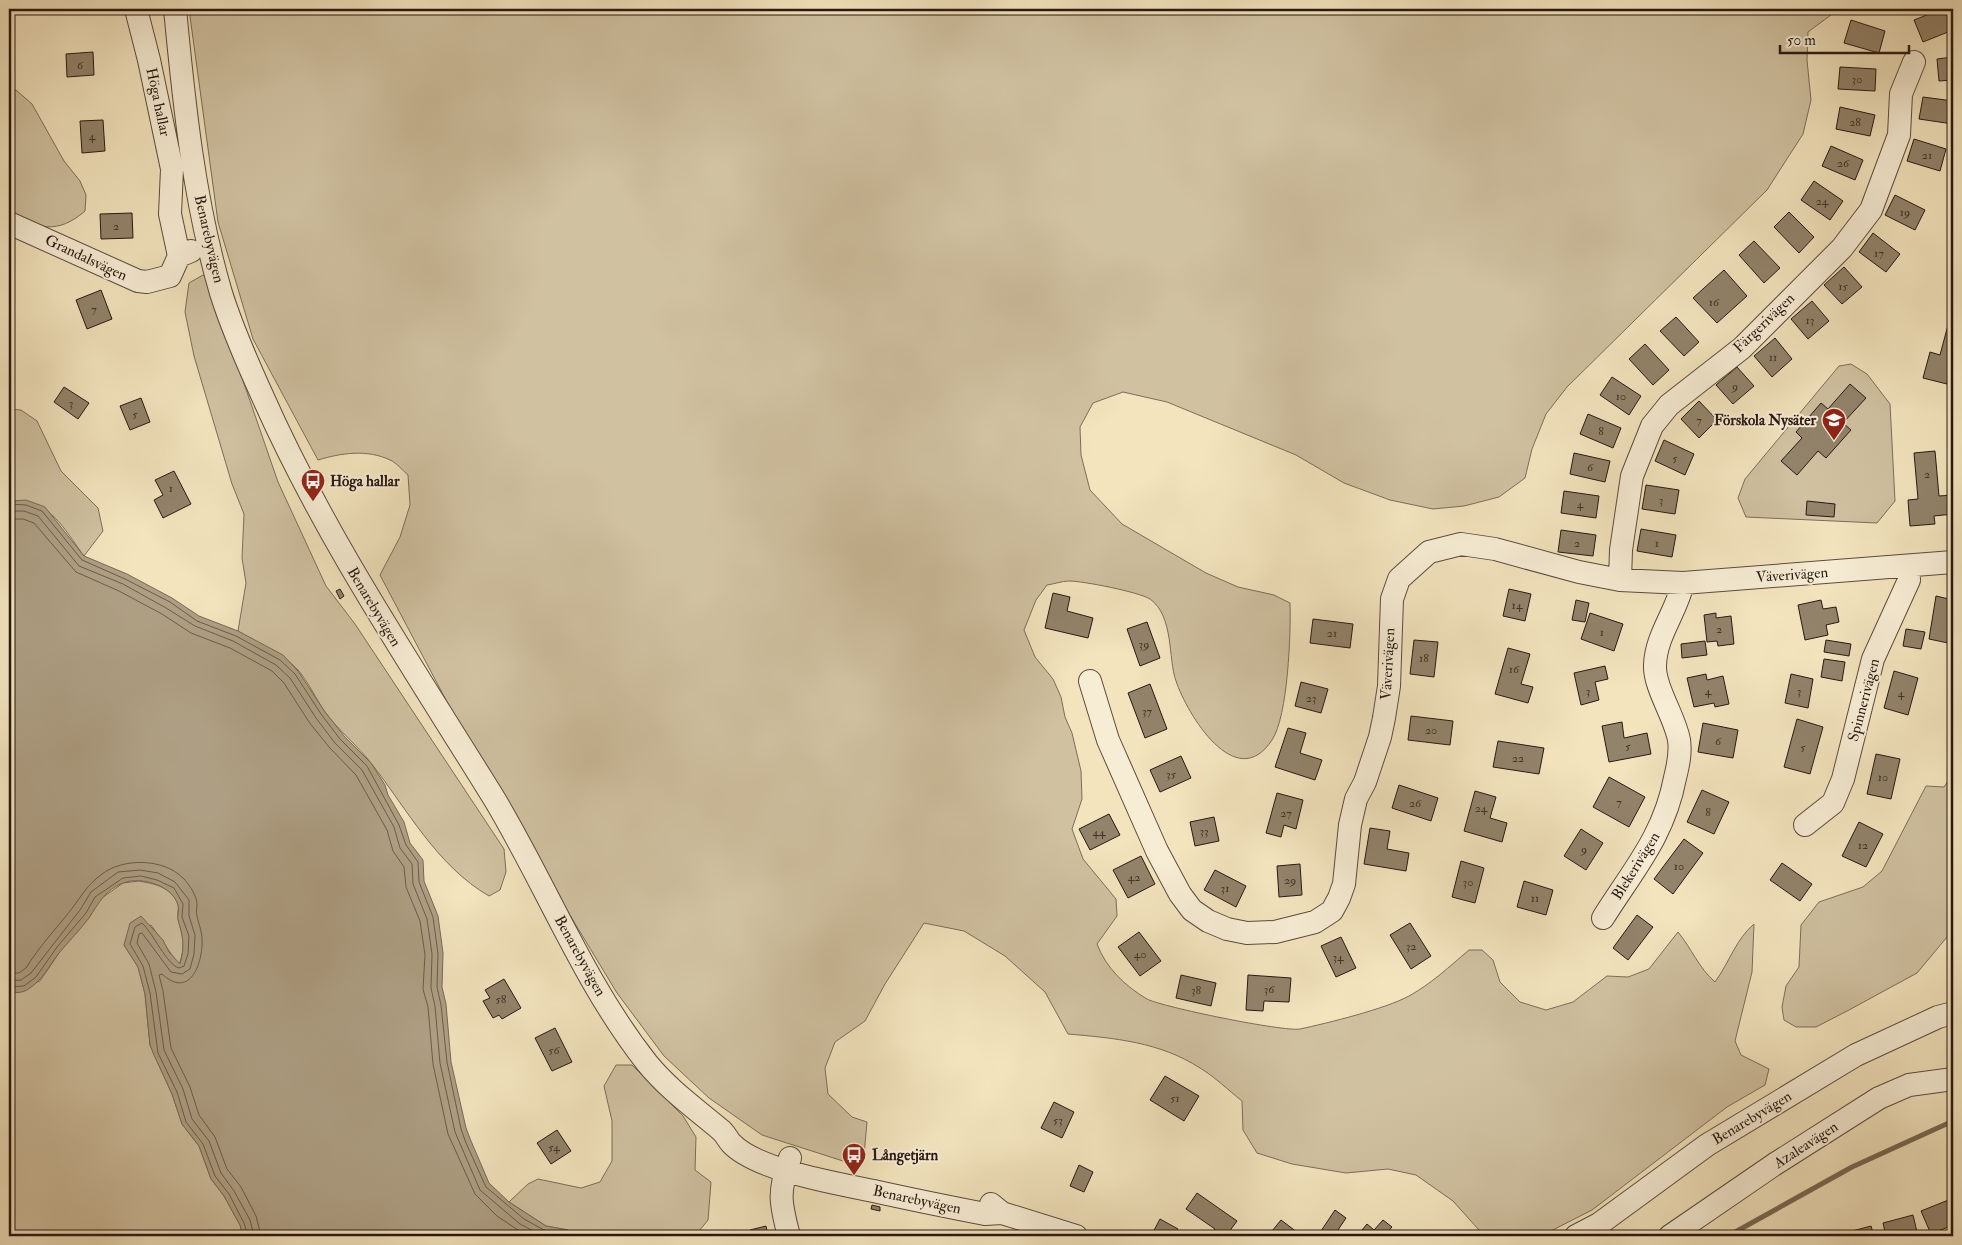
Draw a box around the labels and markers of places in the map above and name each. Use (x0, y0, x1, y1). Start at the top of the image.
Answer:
school or university icon: Förskola Nysäter (1821, 407, 1847, 441)
place label: Förskola Nysäter (1714, 411, 1816, 431)
bus stop icon: Höga hallar (300, 468, 326, 502)
place label: Höga hallar (330, 472, 400, 492)
bus stop icon: Långetjärn (841, 1142, 867, 1176)
place label: Långetjärn (872, 1146, 939, 1166)

